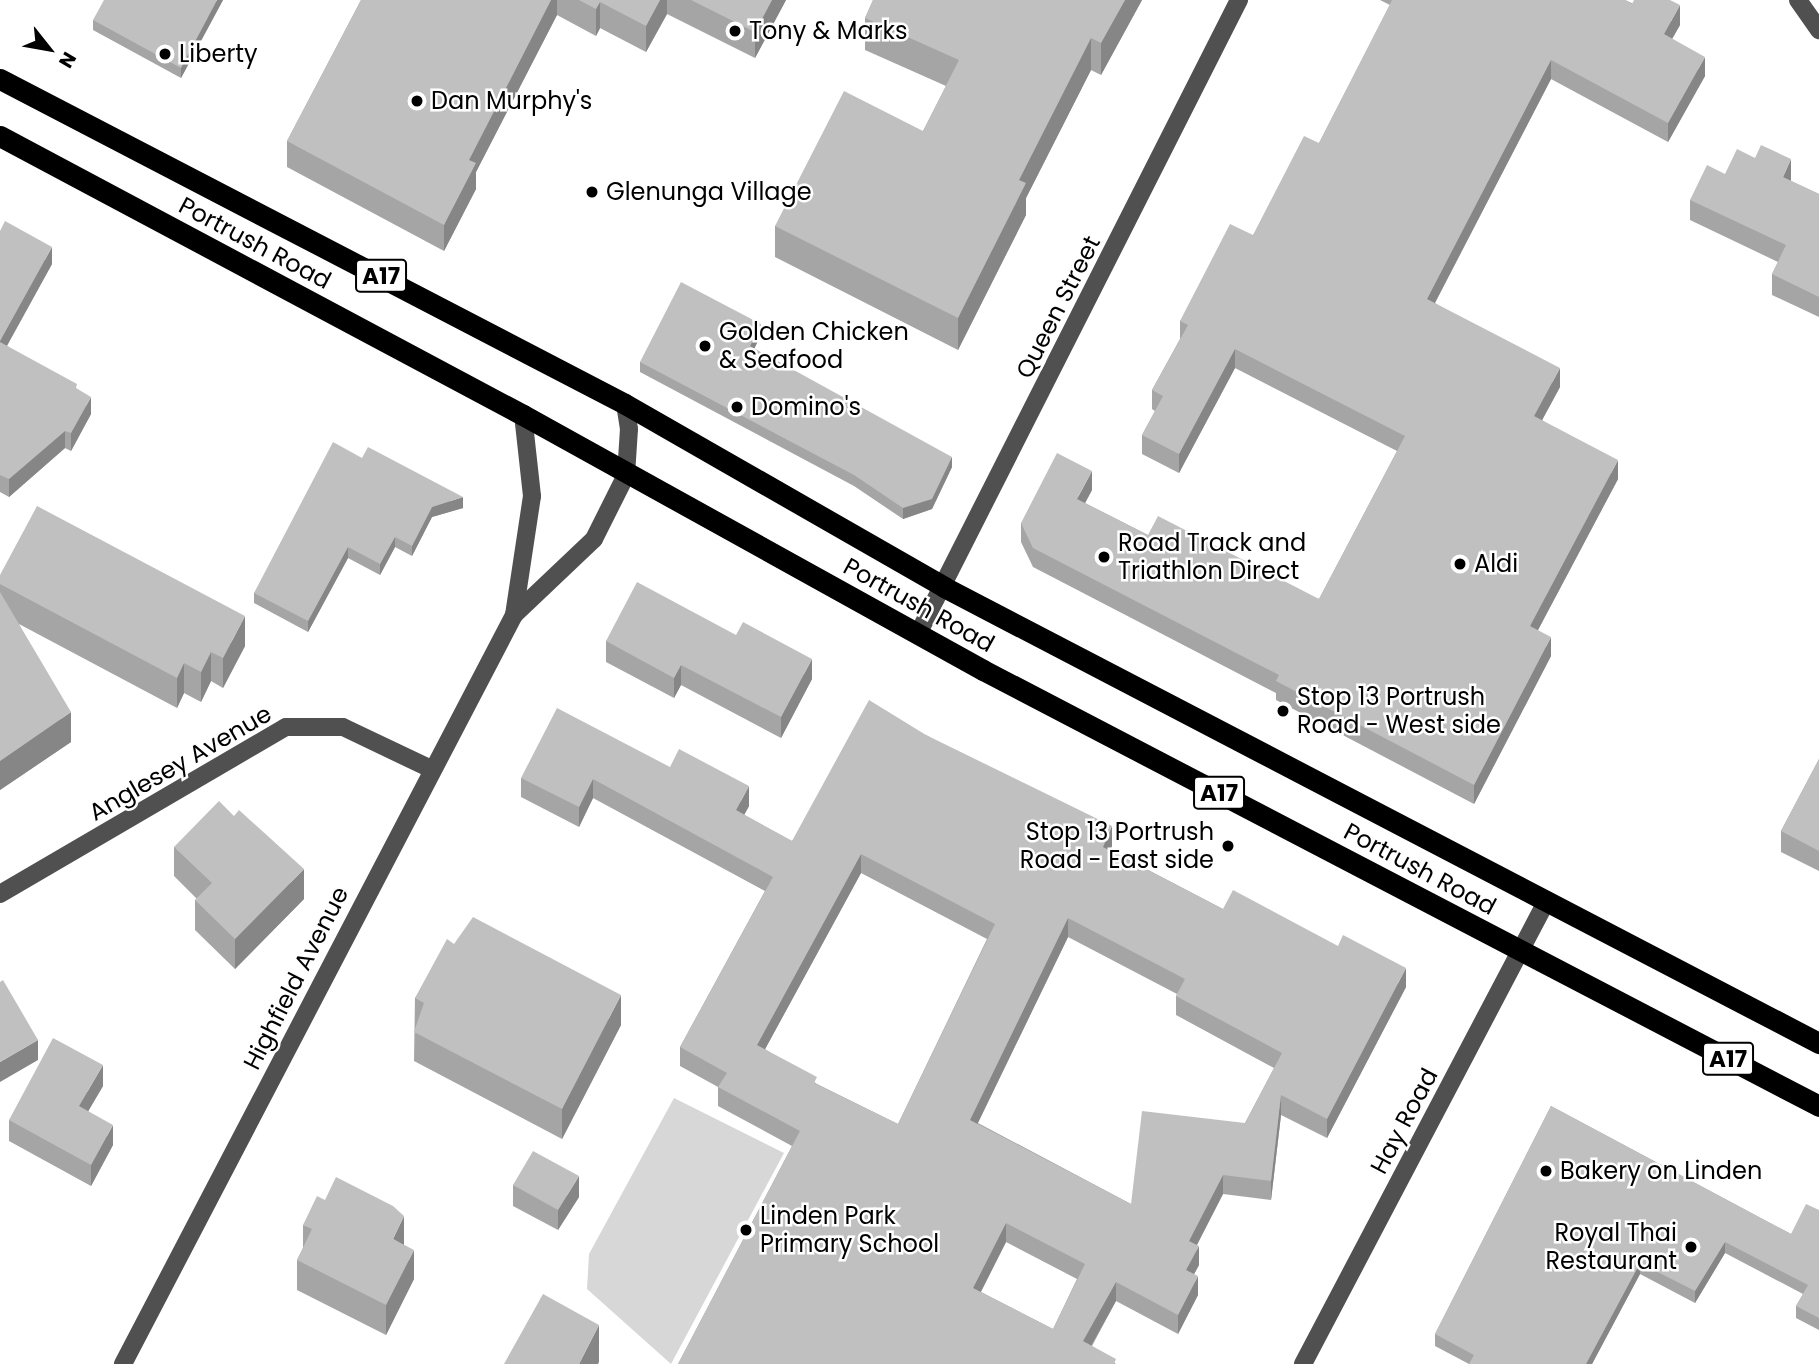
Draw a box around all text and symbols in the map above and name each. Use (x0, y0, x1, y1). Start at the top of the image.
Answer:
north arrow (14, 14, 84, 84)
place label: Tony & Marks (749, 17, 907, 45)
marker: Tony & Marks (727, 23, 743, 39)
place label: Liberty (179, 40, 258, 68)
marker: Liberty (157, 46, 173, 62)
text: N (52, 47, 83, 73)
place label: Dan Murphy's (431, 87, 592, 115)
marker: Dan Murphy's (409, 93, 425, 109)
place label: Glenunga Village (606, 178, 812, 206)
marker: Glenunga Village (584, 184, 600, 200)
street label: Portrush Road (174, 191, 336, 295)
street label: Queen Street (1010, 231, 1106, 383)
road number: A17 (355, 256, 407, 296)
place label: Golden Chicken & Seafood (719, 318, 909, 374)
marker: Golden Chicken & Seafood (697, 338, 713, 354)
place label: Domino's (751, 393, 861, 421)
marker: Domino's (729, 399, 745, 415)
place label: Road Track and Triathlon Direct (1118, 529, 1306, 585)
marker: Road Track and Triathlon Direct (1096, 549, 1112, 565)
place label: Aldi (1474, 550, 1518, 578)
street label: Portrush Road (839, 552, 999, 658)
marker: Aldi (1452, 556, 1468, 572)
place label: Stop 13 Portrush Road - West side (1297, 683, 1501, 739)
street label: Anglesey Avenue (84, 699, 276, 827)
marker: Stop 13 Portrush Road - West side (1275, 703, 1291, 719)
road number: A17 (1193, 774, 1245, 813)
street label: Portrush Road (1339, 817, 1501, 921)
place label: Stop 13 Portrush Road - East side (1020, 818, 1214, 874)
marker: Stop 13 Portrush Road - East side (1220, 838, 1236, 854)
street label: Highfield Avenue (237, 882, 355, 1074)
road number: A17 (1702, 1040, 1754, 1078)
street label: Hay Road (1364, 1063, 1444, 1179)
place label: Bakery on Linden (1560, 1157, 1762, 1185)
marker: Bakery on Linden (1538, 1163, 1554, 1179)
place label: Linden Park Primary School (760, 1202, 939, 1258)
place label: Royal Thai Restaurant (1545, 1219, 1677, 1275)
marker: Linden Park Primary School (738, 1222, 754, 1238)
marker: Royal Thai Restaurant (1683, 1239, 1699, 1255)

